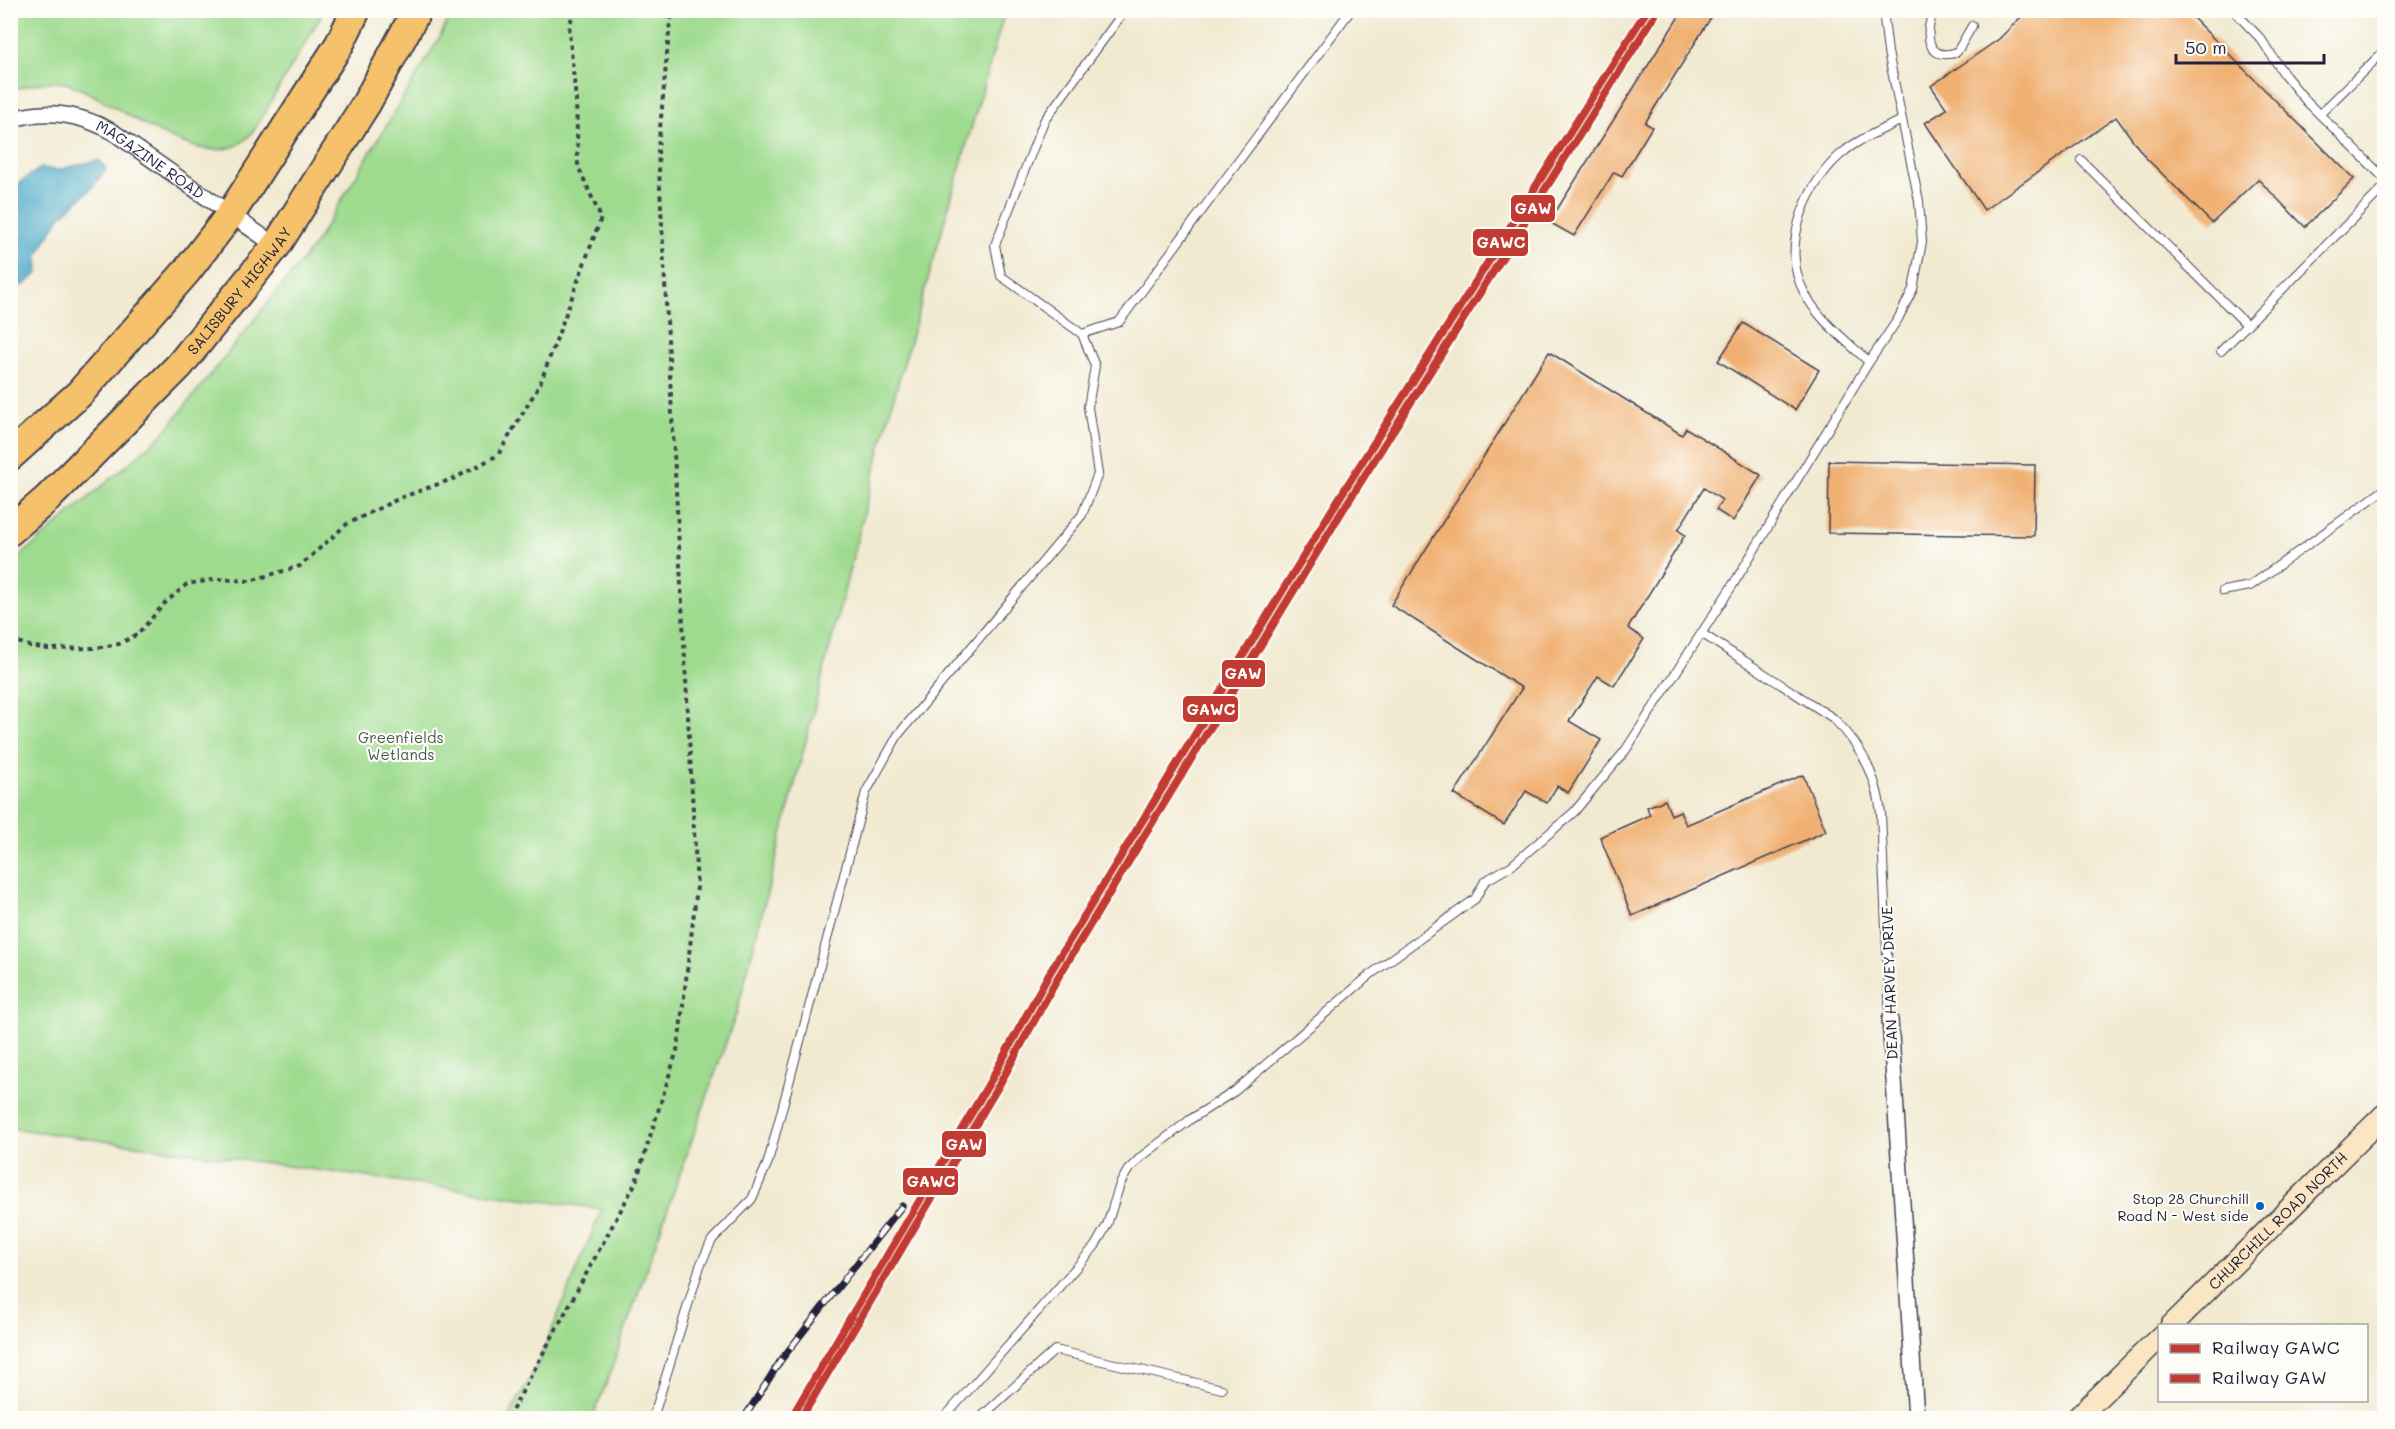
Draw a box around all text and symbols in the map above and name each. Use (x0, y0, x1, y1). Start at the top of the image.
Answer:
scale bar (2176, 27, 2324, 65)
text: 50 m (2185, 35, 2227, 59)
street label: MAGAZINE ROAD (93, 115, 209, 203)
line badge: GAW (1510, 194, 1556, 223)
text: GAW (1514, 197, 1552, 218)
street label: SALISBURY HIGHWAY (182, 223, 296, 358)
line badge: GAWC (1472, 228, 1529, 257)
text: GAWC (1477, 231, 1526, 252)
line badge: GAW (1221, 659, 1266, 688)
text: GAW (1224, 662, 1262, 683)
line badge: GAWC (1182, 695, 1239, 723)
text: GAWC (1187, 698, 1236, 719)
park label: Greenfields Wetlands (358, 727, 444, 764)
street label: DEAN HARVEY DRIVE (1876, 906, 1902, 1060)
line badge: GAW (941, 1130, 987, 1158)
text: GAW (945, 1133, 983, 1154)
street label: CHURCHILL ROAD NORTH (2204, 1147, 2352, 1294)
line badge: GAWC (902, 1167, 959, 1196)
text: GAWC (907, 1170, 956, 1191)
place label: Stop 28 Churchill Road N - West side (2117, 1189, 2249, 1225)
marker: Stop 28 Churchill Road N - West side (2254, 1200, 2266, 1212)
legend (2158, 1324, 2368, 1402)
text: Railway GAWC (2212, 1335, 2340, 1359)
text: Railway GAW (2212, 1365, 2327, 1389)

